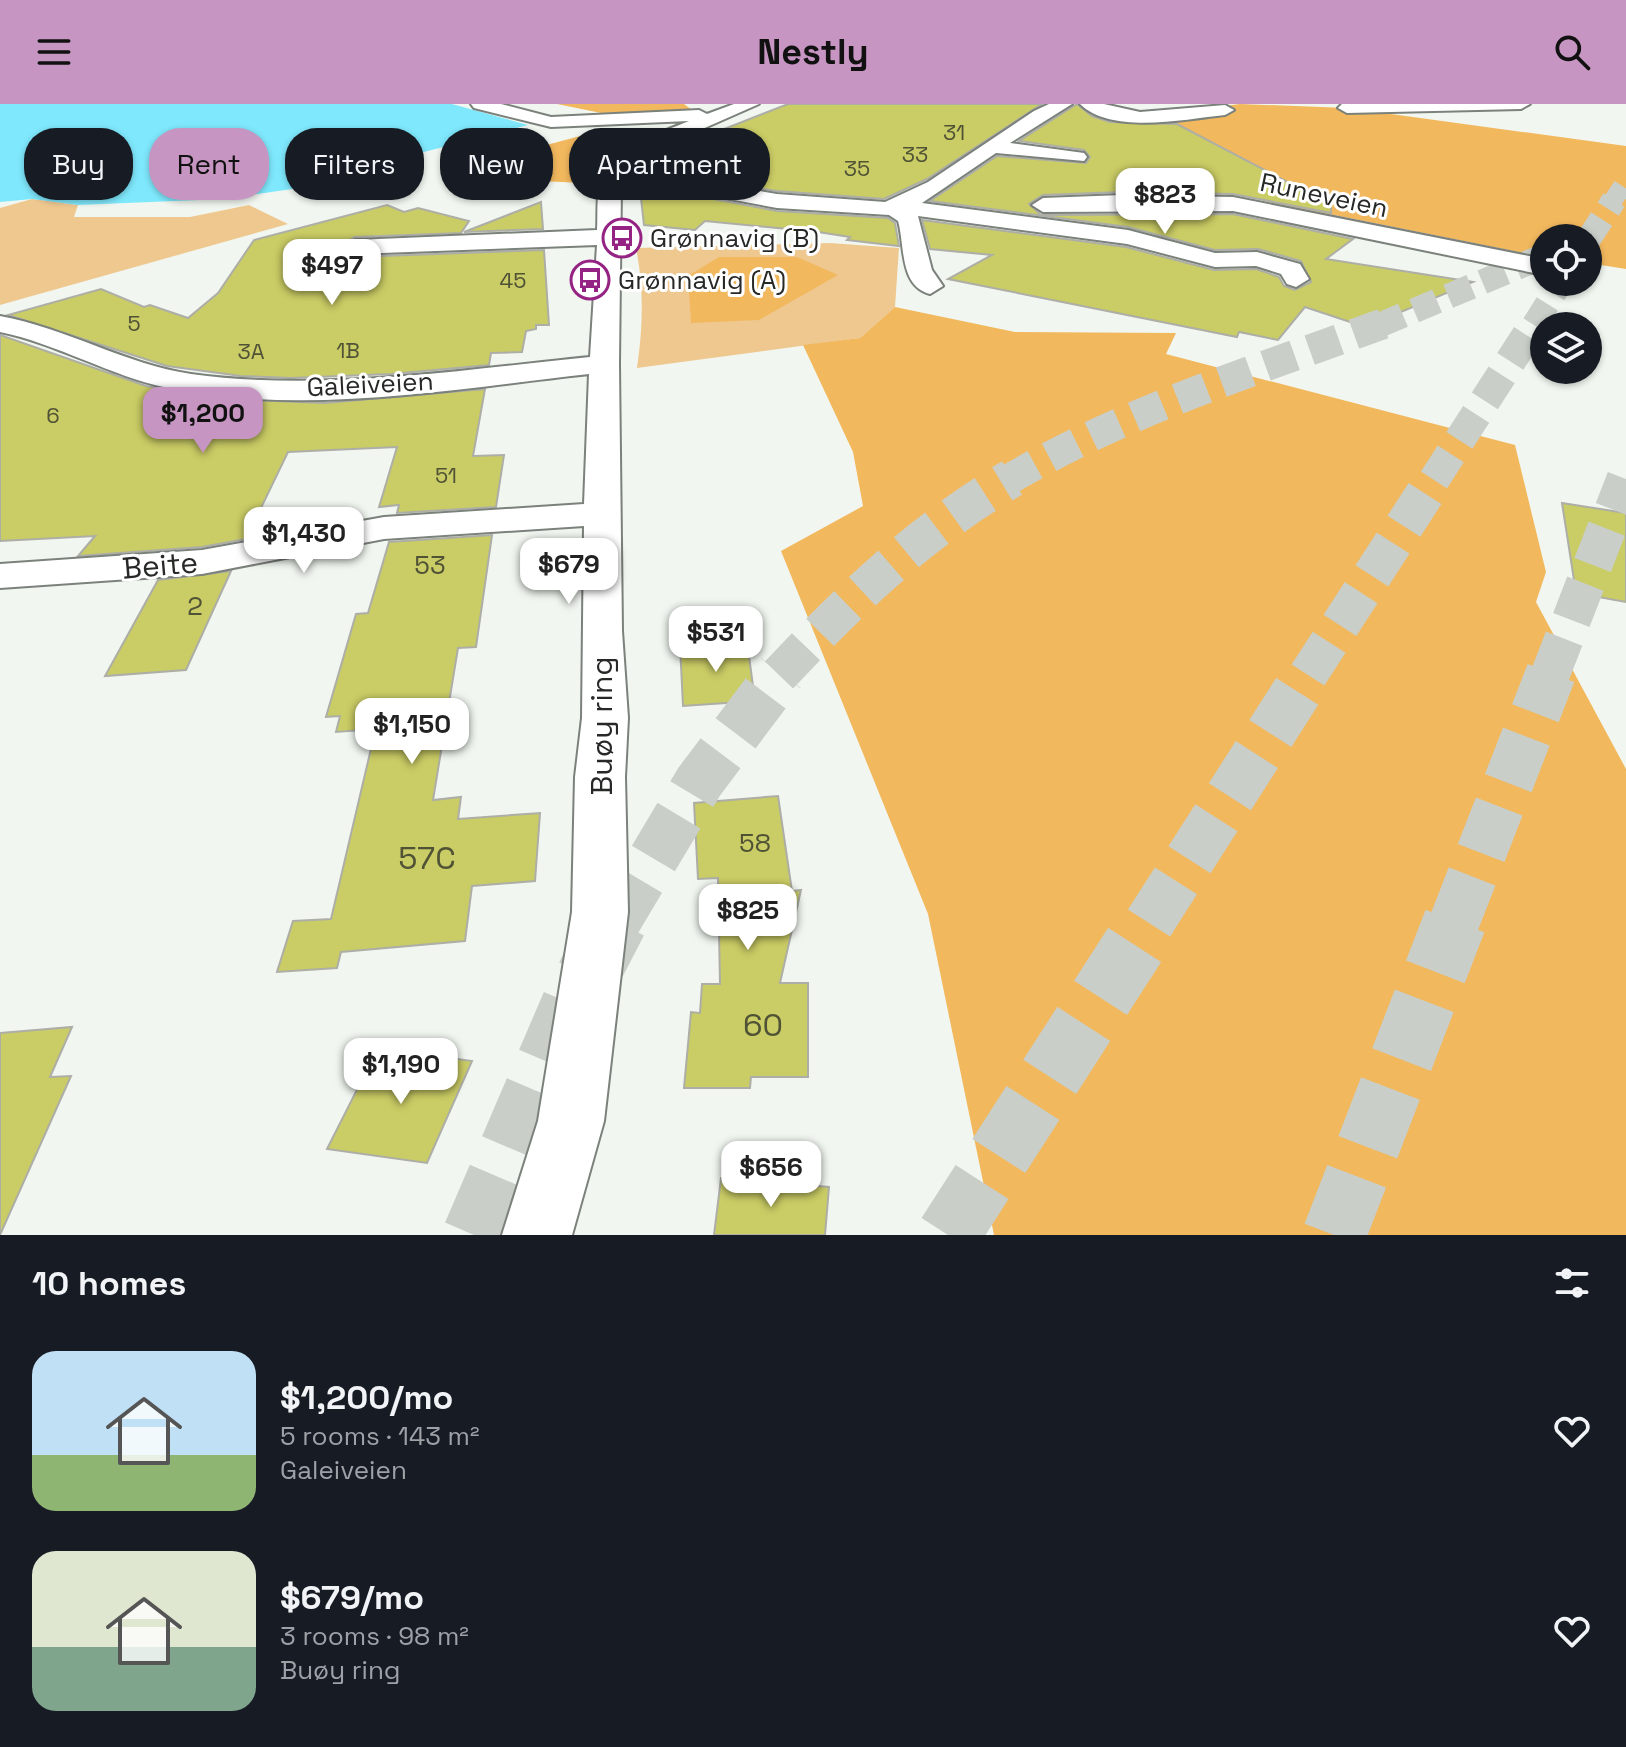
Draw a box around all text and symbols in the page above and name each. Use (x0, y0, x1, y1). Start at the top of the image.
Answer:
text: Nestly (757, 29, 869, 75)
icon: menu (32, 30, 76, 74)
icon: search (1550, 30, 1594, 74)
house number: 31 (943, 118, 965, 146)
chip: Buy (24, 128, 133, 200)
chip: Rent (149, 128, 269, 200)
chip: Filters (285, 128, 424, 200)
chip: New (440, 128, 553, 200)
chip: Apartment (569, 128, 770, 200)
house number: 33 (902, 140, 928, 168)
house number: 35 (844, 154, 870, 182)
street label: Runeveien (1257, 165, 1391, 225)
pin: $823 (1118, 168, 1212, 236)
text: $823 (1134, 177, 1196, 211)
bus stop icon: Grønnavig (B) (601, 217, 643, 259)
place label: Grønnavig (B) (650, 221, 819, 255)
map controls (1530, 224, 1602, 384)
button: locate (1530, 224, 1602, 296)
pin: $497 (285, 239, 379, 307)
text: $497 (301, 248, 363, 282)
bus stop icon: Grønnavig (A) (569, 259, 611, 301)
place label: Grønnavig (A) (618, 263, 786, 297)
house number: 45 (500, 266, 526, 294)
house number: 5 (127, 309, 141, 337)
button: layers (1530, 312, 1602, 384)
house number: 1B (336, 336, 360, 364)
house number: 3A (237, 337, 265, 365)
street label: Galeiveien (306, 364, 434, 404)
pin: $1,200 (138, 387, 268, 455)
text: $1,200 (161, 396, 245, 430)
house number: 6 (46, 401, 60, 429)
house number: 51 (435, 461, 457, 489)
pin: $1,430 (239, 507, 369, 575)
text: $1,430 (262, 516, 346, 550)
pin: $679 (522, 538, 616, 606)
street label: Beite (120, 542, 200, 588)
text: $679 (538, 547, 600, 581)
house number: 53 (414, 548, 446, 582)
house number: 2 (187, 589, 203, 623)
pin: $531 (669, 606, 763, 674)
text: $531 (687, 615, 745, 649)
street label: Buøy ring (582, 656, 621, 796)
pin: $1,150 (347, 698, 477, 766)
text: $1,150 (373, 707, 451, 741)
house number: 58 (739, 826, 771, 860)
house number: 57C (398, 838, 456, 878)
pin: $825 (701, 884, 795, 952)
text: $825 (717, 893, 779, 927)
house number: 60 (743, 1005, 783, 1045)
pin: $1,190 (336, 1038, 466, 1106)
text: $1,190 (362, 1047, 440, 1081)
pin: $656 (724, 1141, 818, 1209)
text: $656 (739, 1150, 803, 1184)
icon: filters (1550, 1261, 1594, 1305)
text: 10 homes (32, 1262, 186, 1305)
text: $1,200/mo (280, 1376, 453, 1419)
icon: home (96, 1383, 192, 1479)
icon: heart (1550, 1409, 1594, 1453)
text: 5 rooms · 143 m² (280, 1419, 479, 1453)
text: Galeiveien (280, 1453, 407, 1487)
text: $679/mo (280, 1576, 424, 1619)
icon: home (96, 1583, 192, 1679)
icon: heart (1550, 1609, 1594, 1653)
text: 3 rooms · 98 m² (280, 1619, 469, 1653)
text: Buøy ring (280, 1653, 401, 1687)

